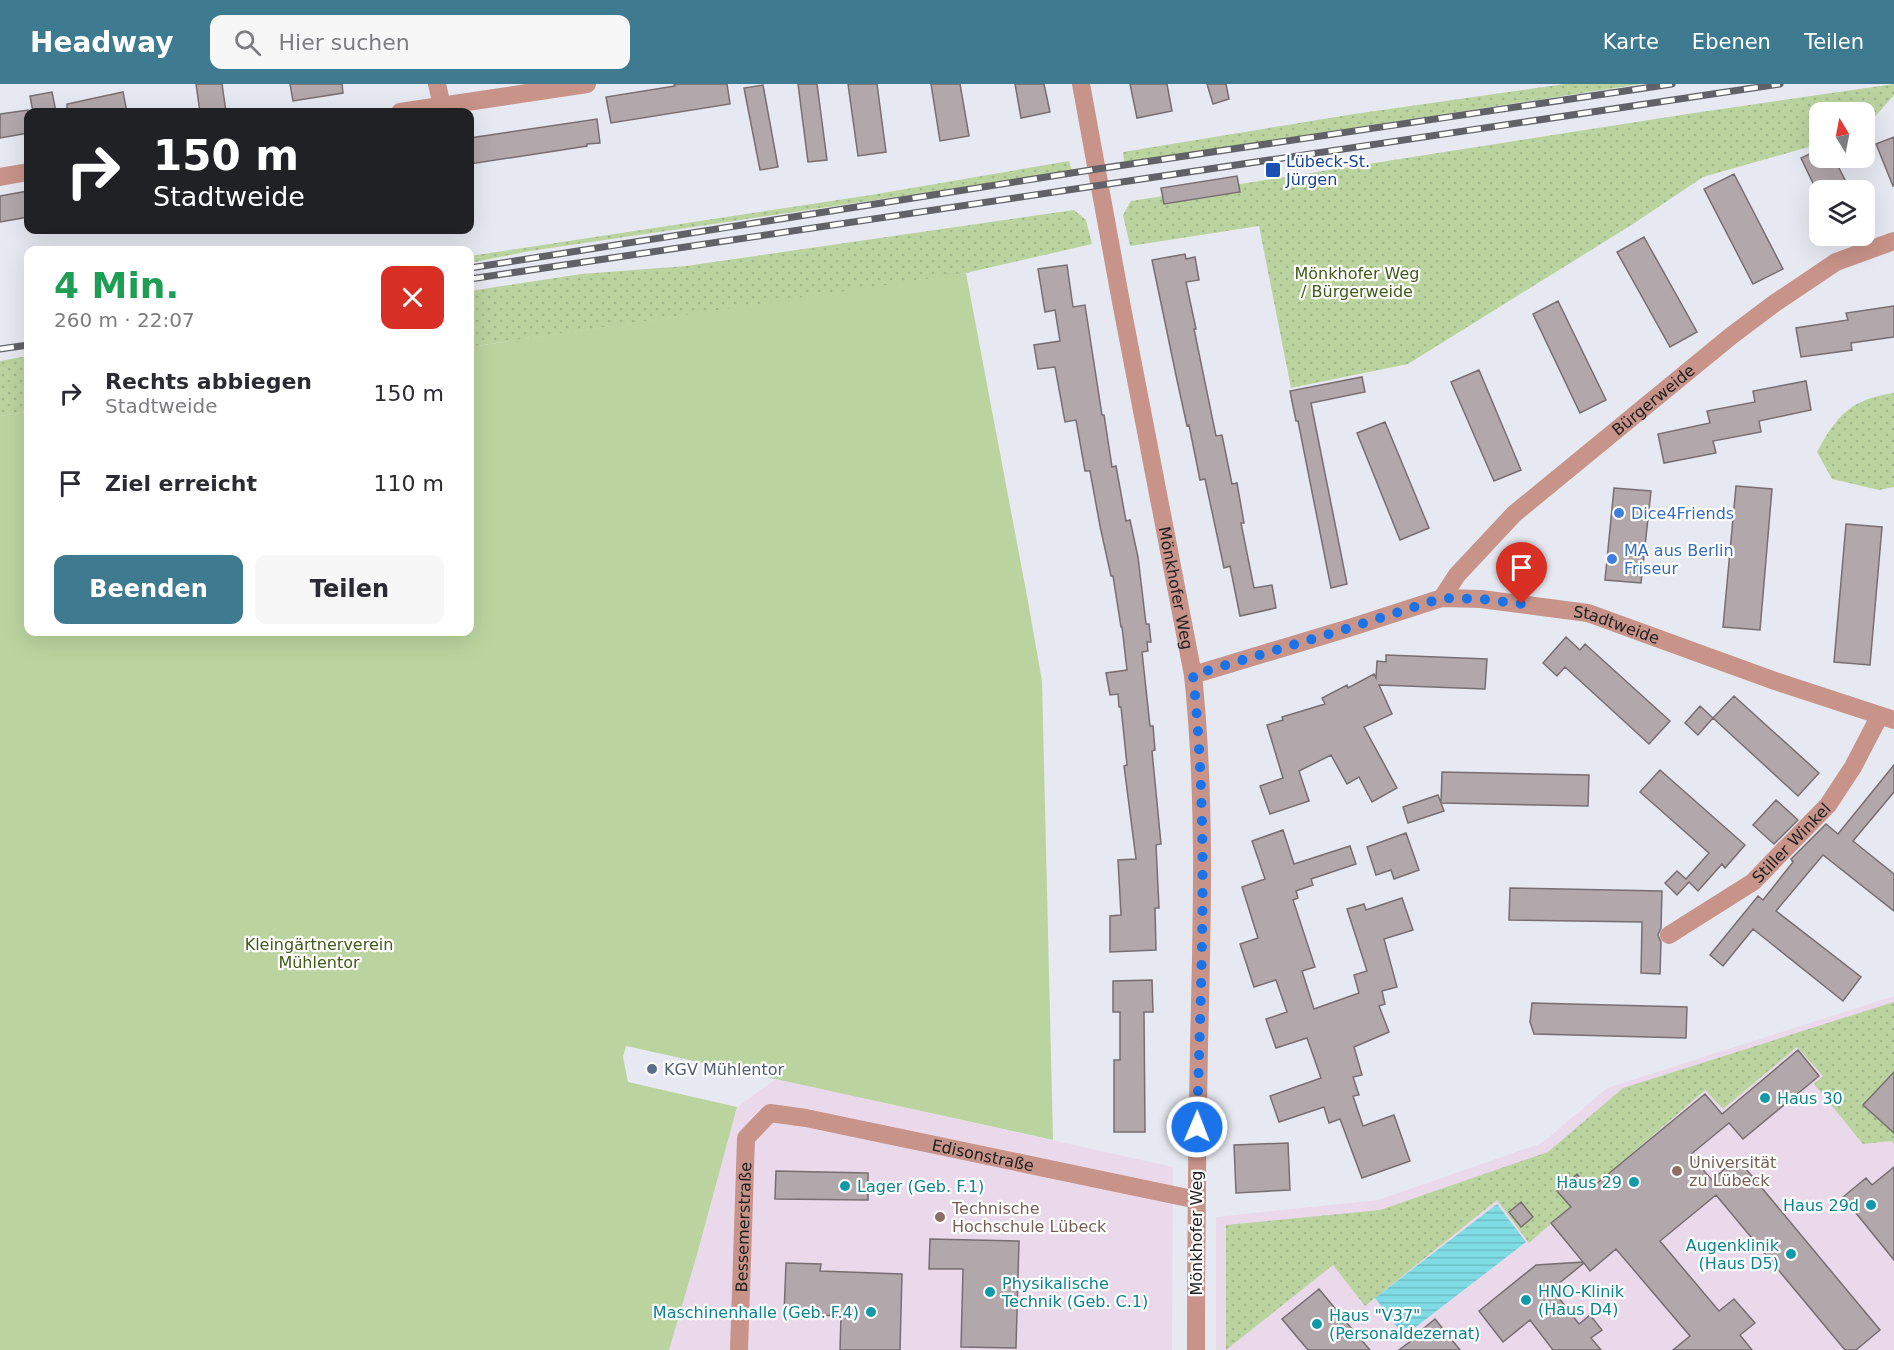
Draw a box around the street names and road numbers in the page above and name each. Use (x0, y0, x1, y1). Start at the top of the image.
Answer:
street label: Bürgerweide (1608, 360, 1698, 439)
street label: Mönkhofer Weg (1155, 525, 1197, 651)
street label: Stadtweide (1572, 602, 1662, 648)
street label: Stiller Winkel (1748, 799, 1834, 887)
street label: Edisonstraße (930, 1135, 1036, 1175)
street label: Bessemerstraße (731, 1162, 755, 1293)
street label: Mönkhofer Weg (1187, 1171, 1206, 1295)

